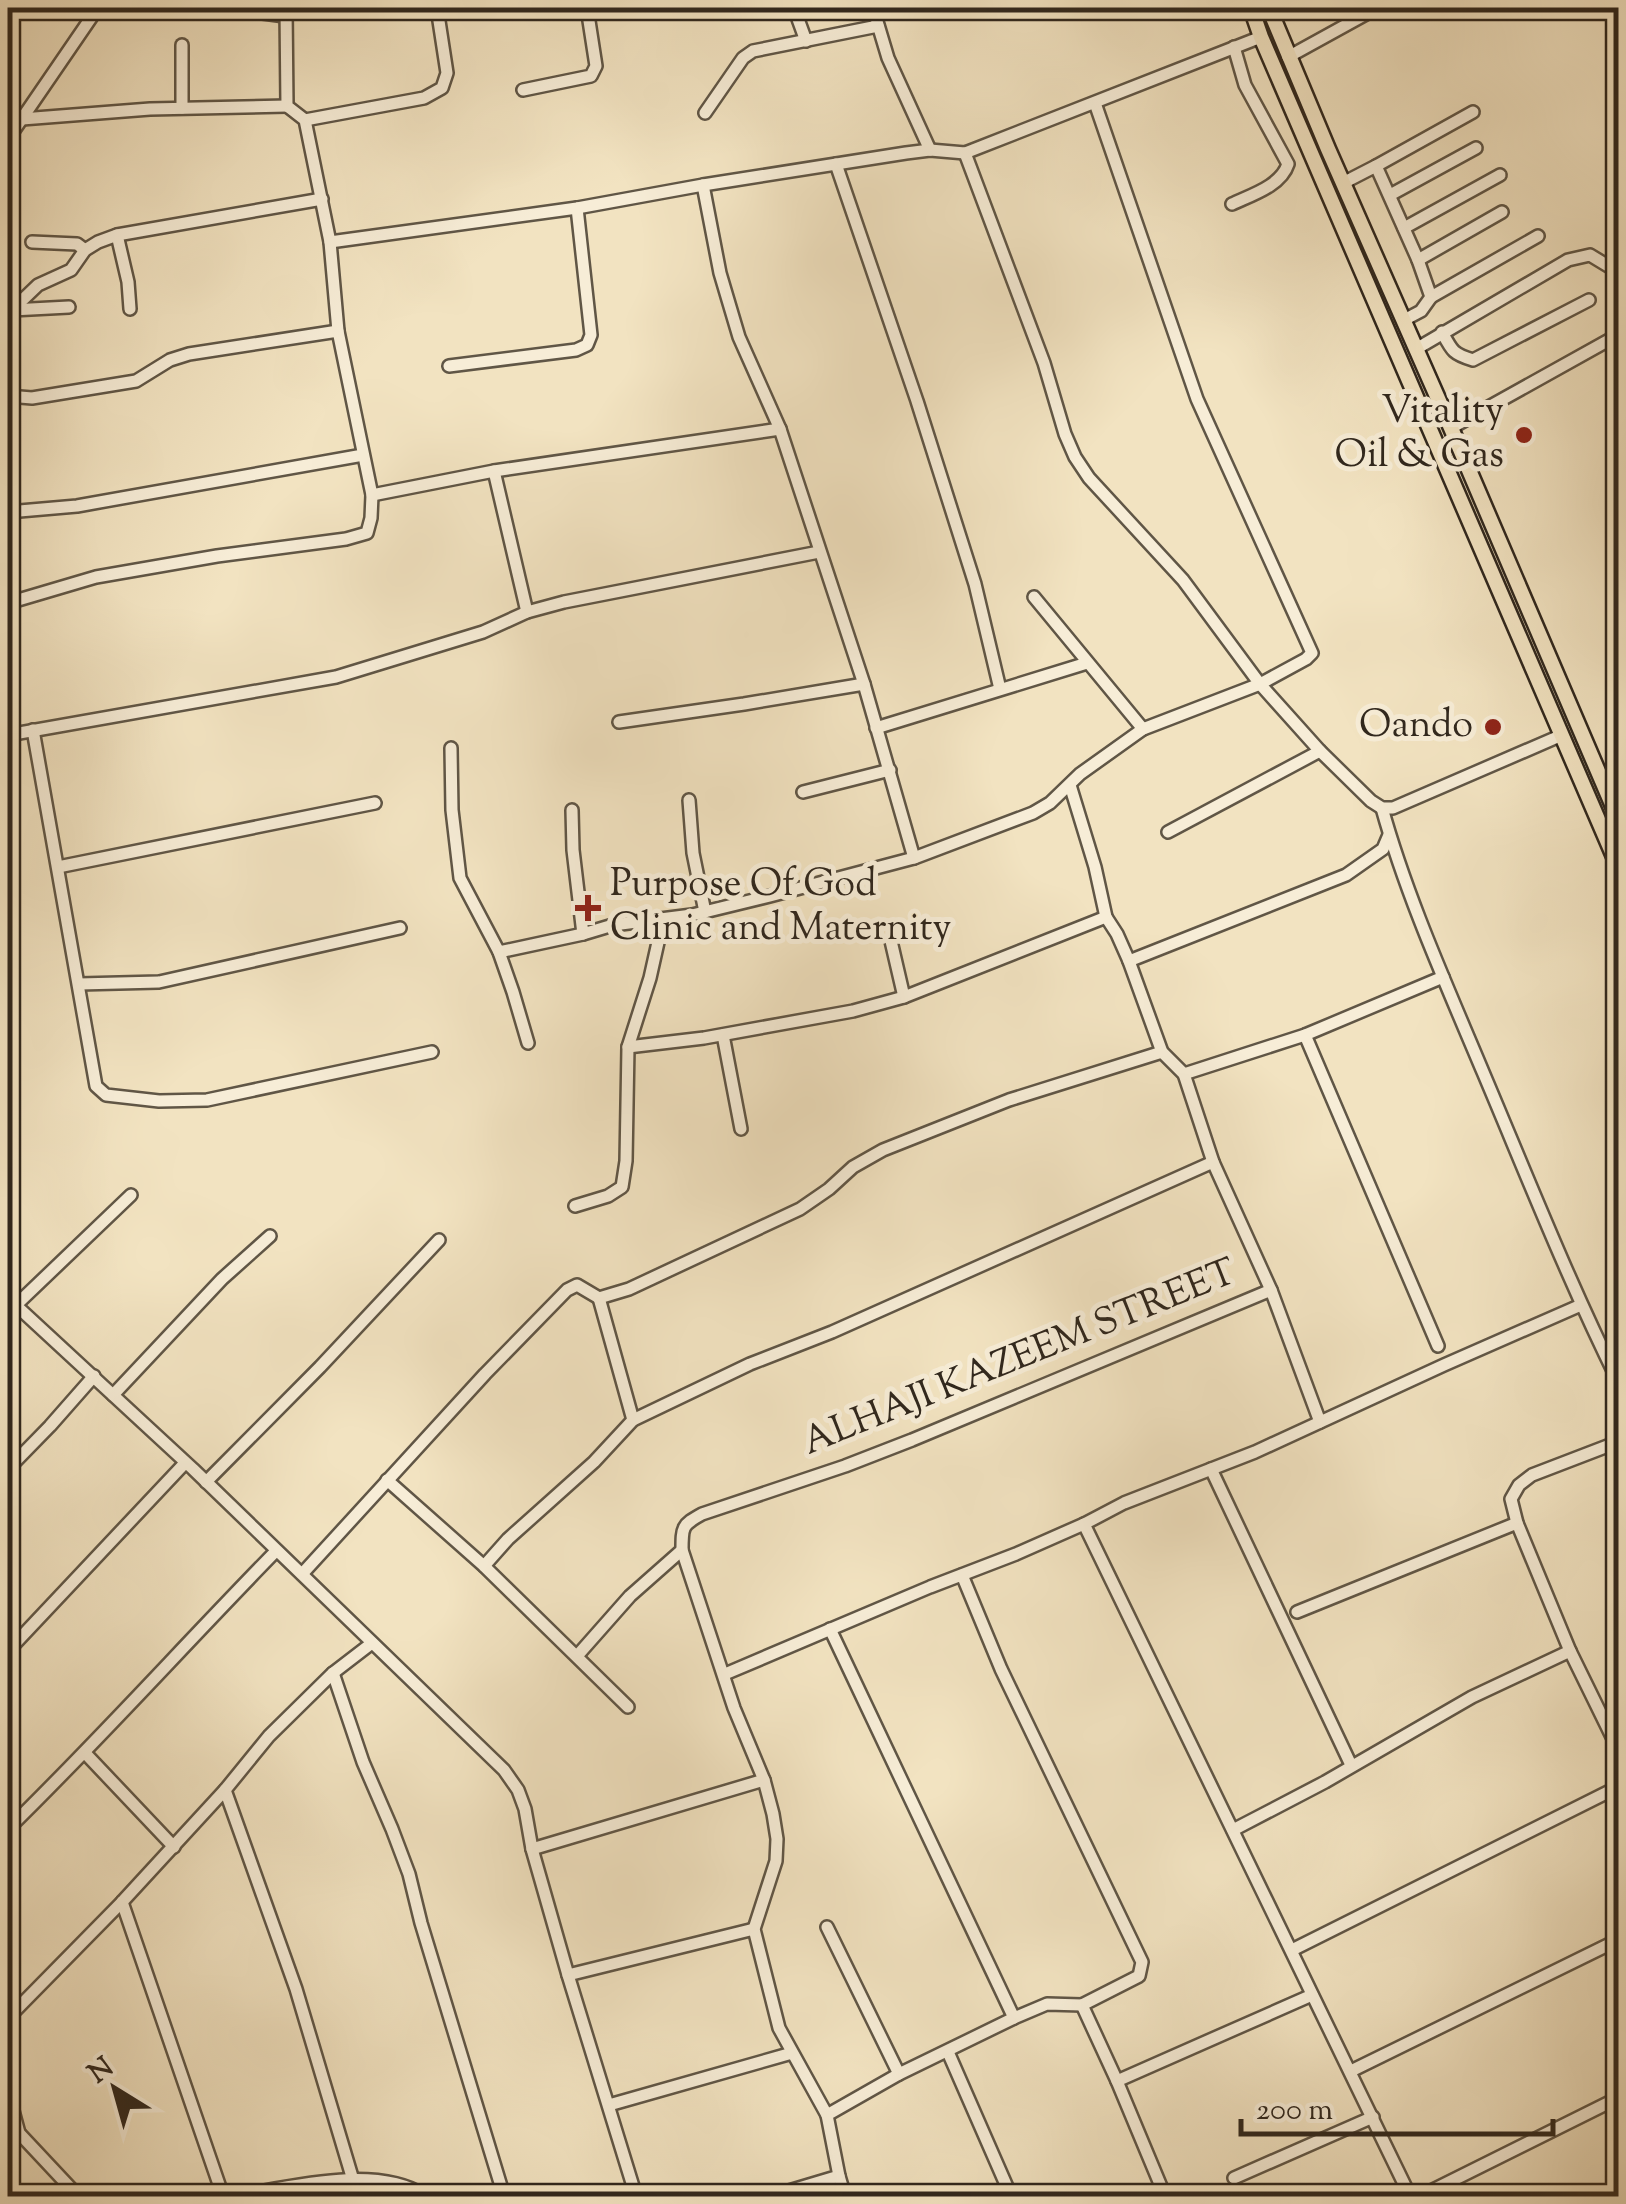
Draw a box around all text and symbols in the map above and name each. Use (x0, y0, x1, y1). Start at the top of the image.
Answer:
place label: Vitality Oil & Gas (1334, 386, 1504, 484)
marker: Vitality Oil & Gas (1513, 424, 1535, 446)
place label: Oando (1359, 700, 1473, 754)
marker: Oando (1482, 716, 1504, 738)
place label: Purpose Of God Clinic and Maternity (610, 859, 952, 957)
marker: Purpose Of God Clinic and Maternity (575, 895, 601, 921)
street label: ALHAJI KAZEEM STREET (795, 1247, 1245, 1471)
north arrow (65, 2039, 165, 2139)
text: N (81, 2049, 123, 2094)
scale bar (1241, 2074, 1554, 2136)
text: 200 m (1256, 2090, 1333, 2133)

